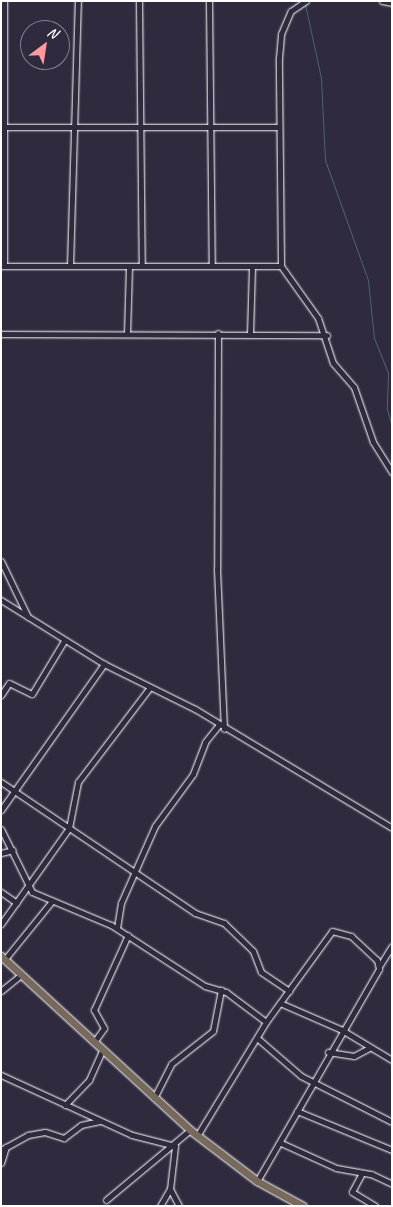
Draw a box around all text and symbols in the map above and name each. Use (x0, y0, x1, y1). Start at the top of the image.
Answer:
north arrow (20, 20, 70, 70)
text: N (44, 23, 61, 42)

